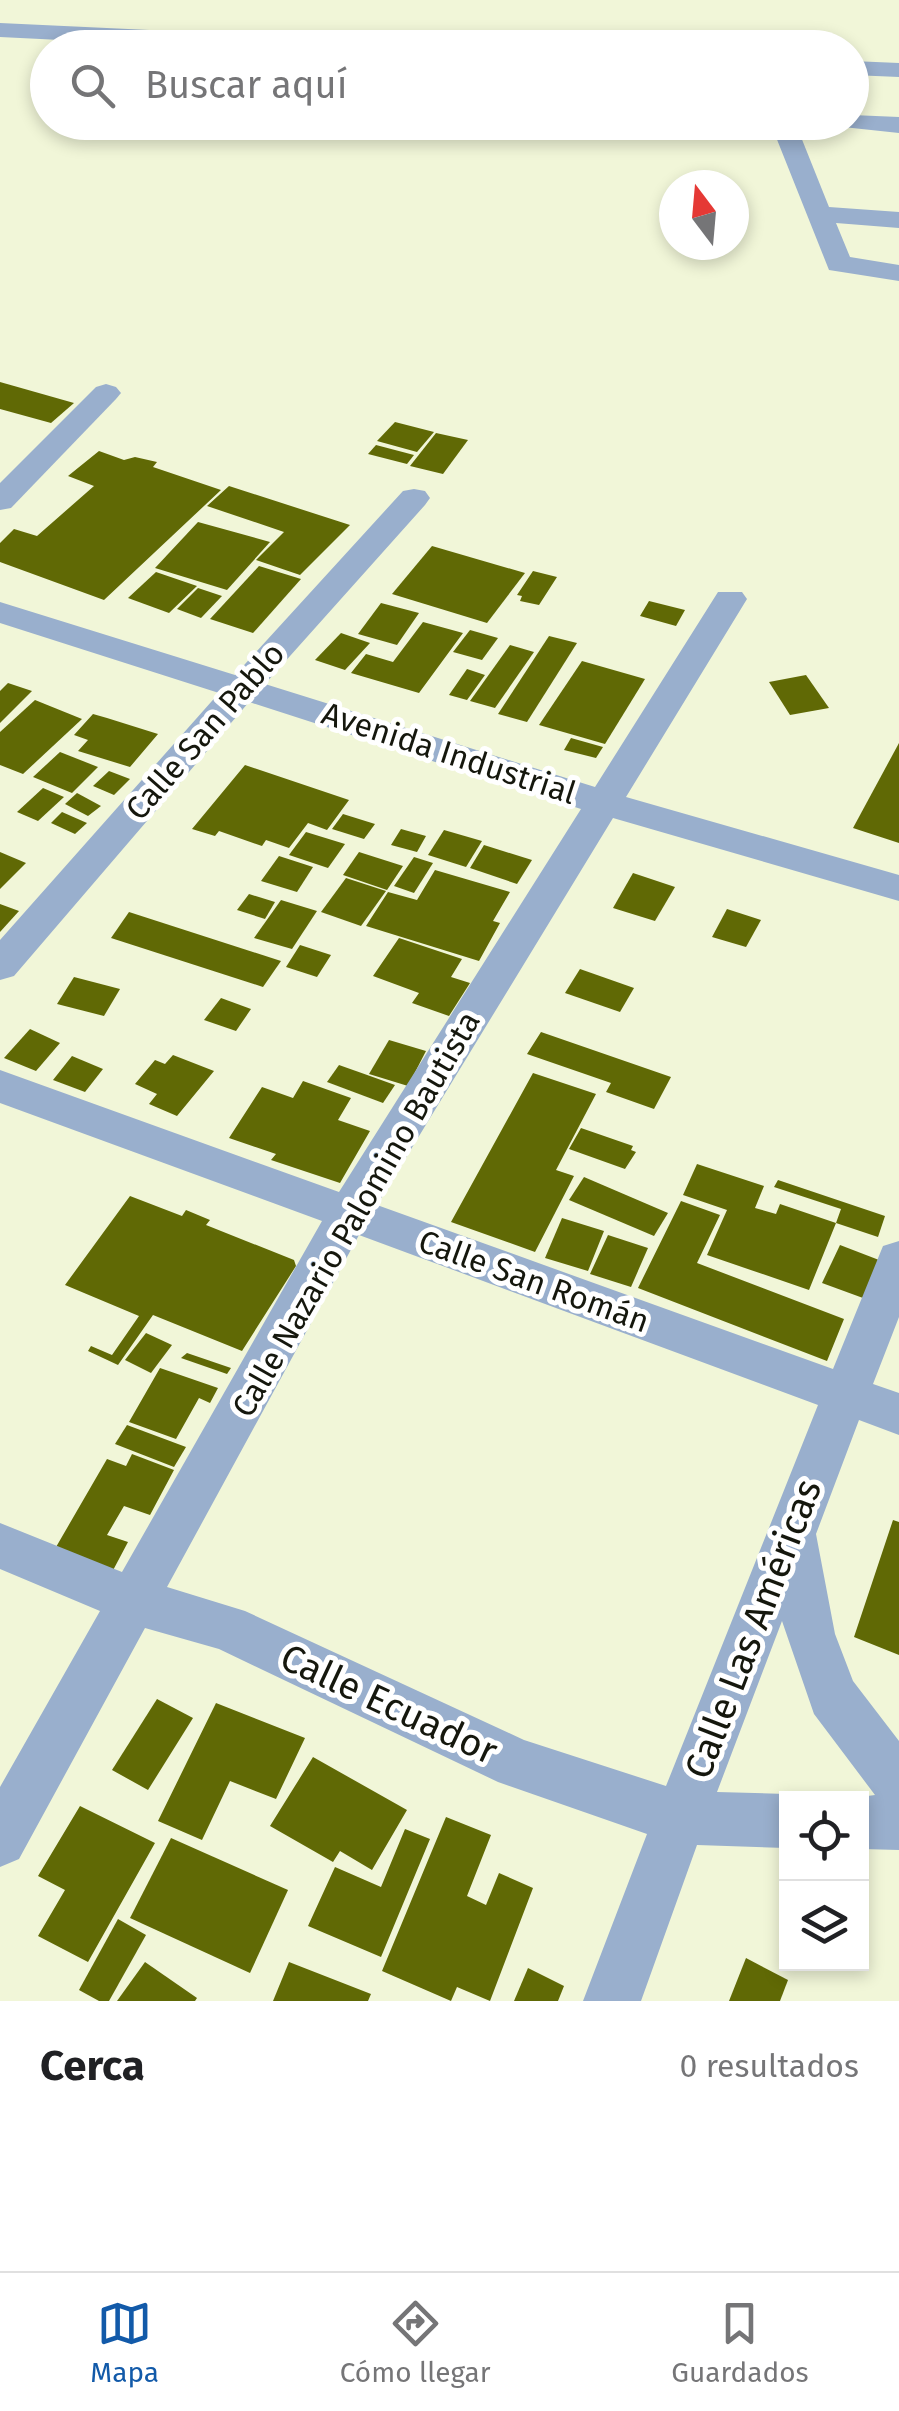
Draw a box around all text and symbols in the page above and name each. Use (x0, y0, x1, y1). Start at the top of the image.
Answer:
search box (30, 30, 869, 140)
icon: search (65, 58, 120, 113)
text: Buscar aquí (145, 62, 347, 108)
north arrow (659, 170, 749, 260)
street label: Calle San Pablo (118, 635, 292, 827)
street label: Avenida Industrial (317, 694, 581, 812)
street label: Calle Nazario Palomino Bautista (224, 1005, 488, 1423)
street label: Calle San Román (414, 1222, 654, 1340)
street label: Calle Las Américas (675, 1473, 831, 1785)
street label: Calle Ecuador (273, 1634, 505, 1774)
map controls (779, 1791, 869, 1971)
button: locate (779, 1791, 869, 1881)
button: layers (779, 1881, 869, 1971)
text: Cerca (40, 2041, 145, 2091)
text: 0 resultados (679, 2047, 859, 2085)
tab: Mapa (90, 2296, 159, 2389)
tab: Cómo llegar (340, 2296, 491, 2389)
tab: Guardados (671, 2296, 809, 2389)

